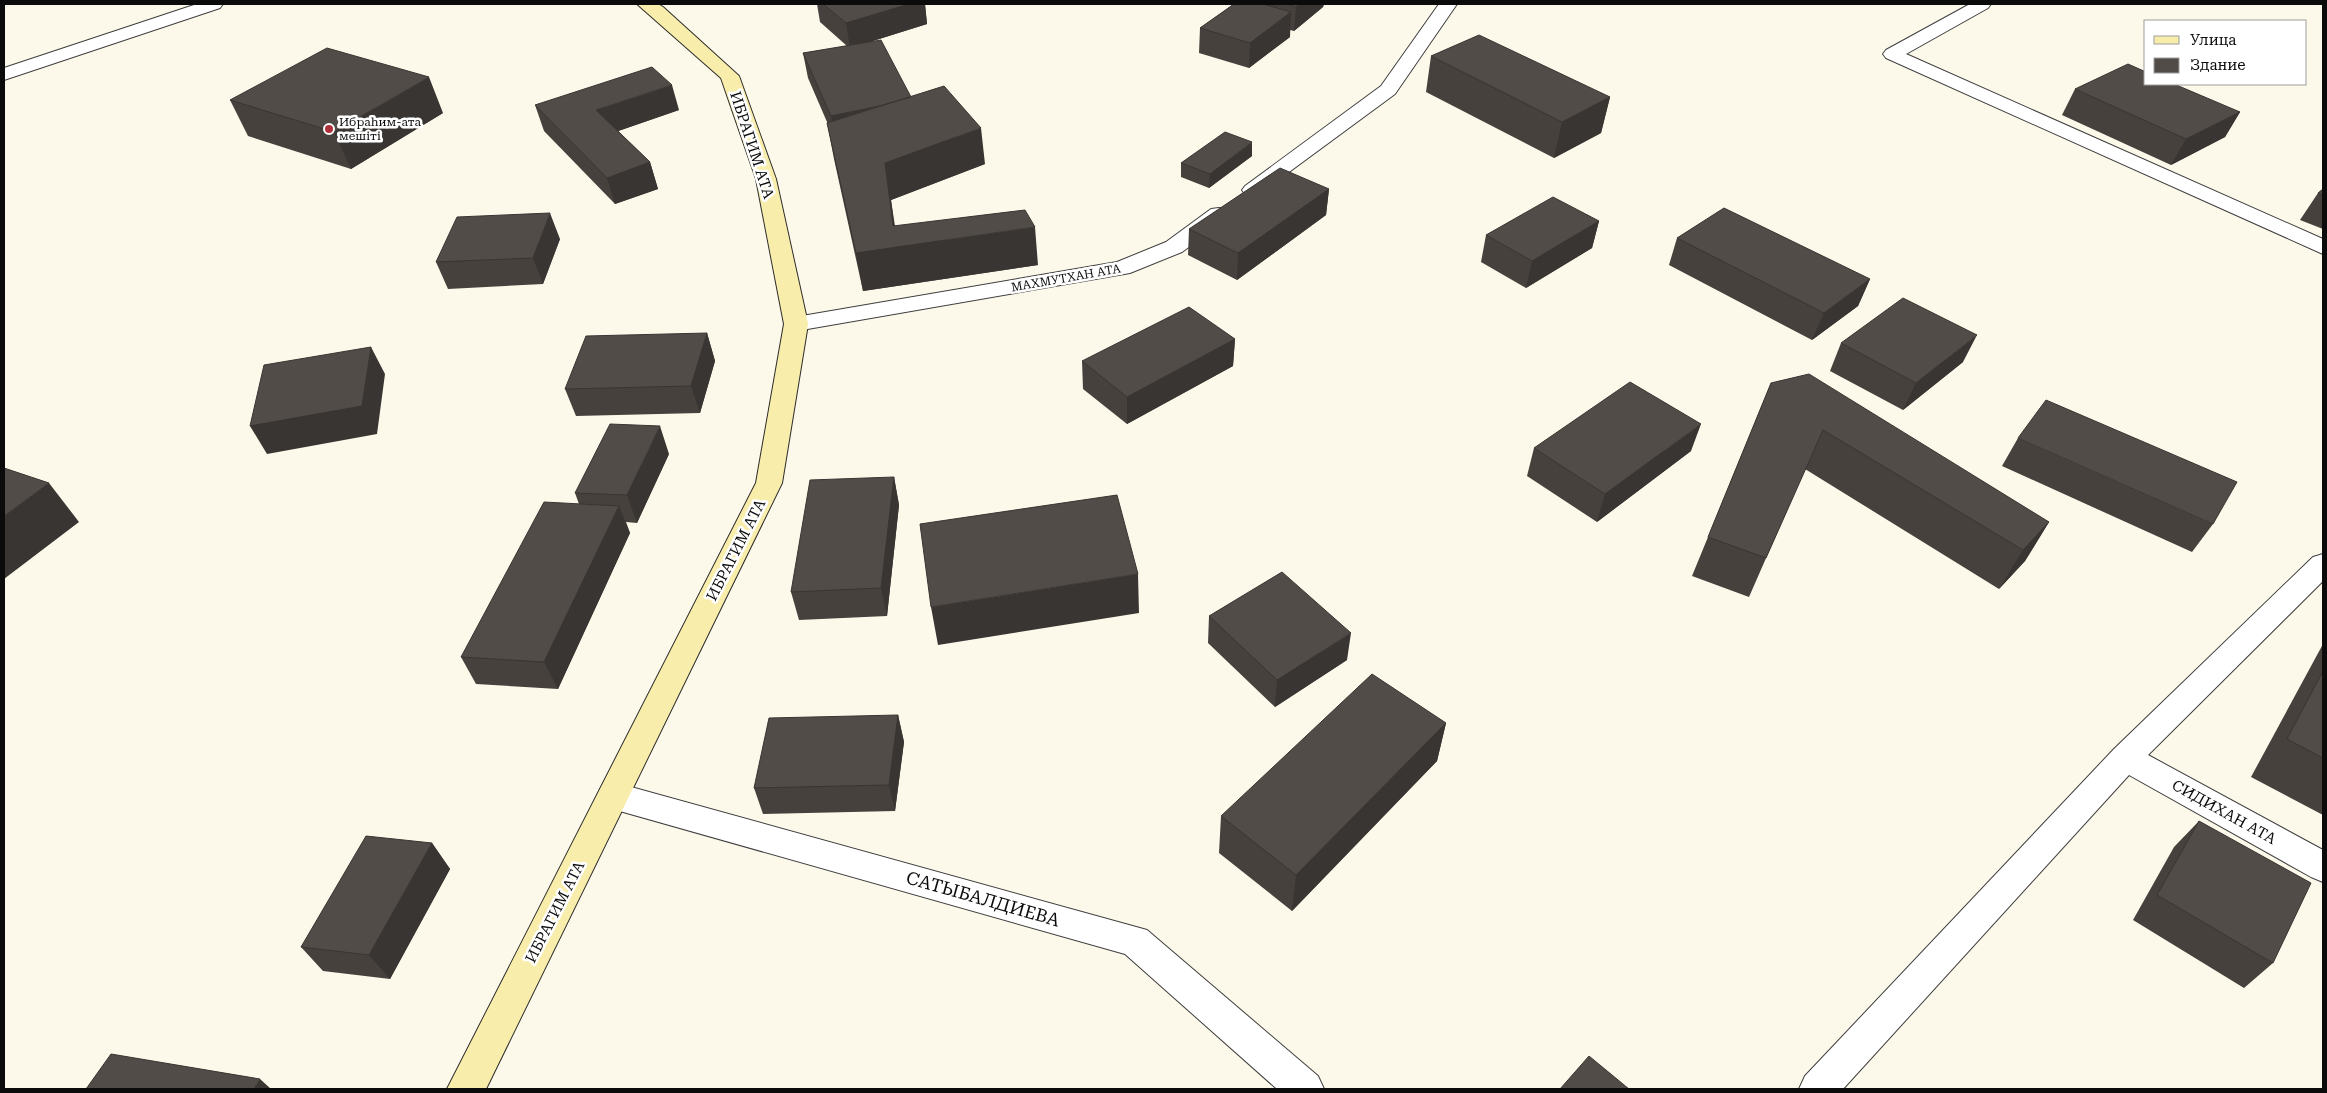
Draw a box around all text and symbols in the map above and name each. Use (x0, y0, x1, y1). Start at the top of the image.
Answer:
legend (2144, 20, 2307, 85)
text: Улица (2190, 31, 2236, 49)
text: Здание (2190, 56, 2246, 74)
street label: ИБРАГИМ АТА (726, 89, 778, 201)
place label: Ибраһим-ата мешіті (339, 115, 421, 143)
marker: Ибраһим-ата мешіті (323, 123, 335, 135)
street label: МАХМУТХАН АТА (1010, 261, 1122, 295)
street label: ИБРАГИМ АТА (703, 496, 770, 604)
street label: СИДИХАН АТА (2169, 776, 2280, 848)
street label: ИБРАГИМ АТА (522, 858, 589, 966)
street label: САТЫБАЛДИЕВА (904, 867, 1063, 931)

